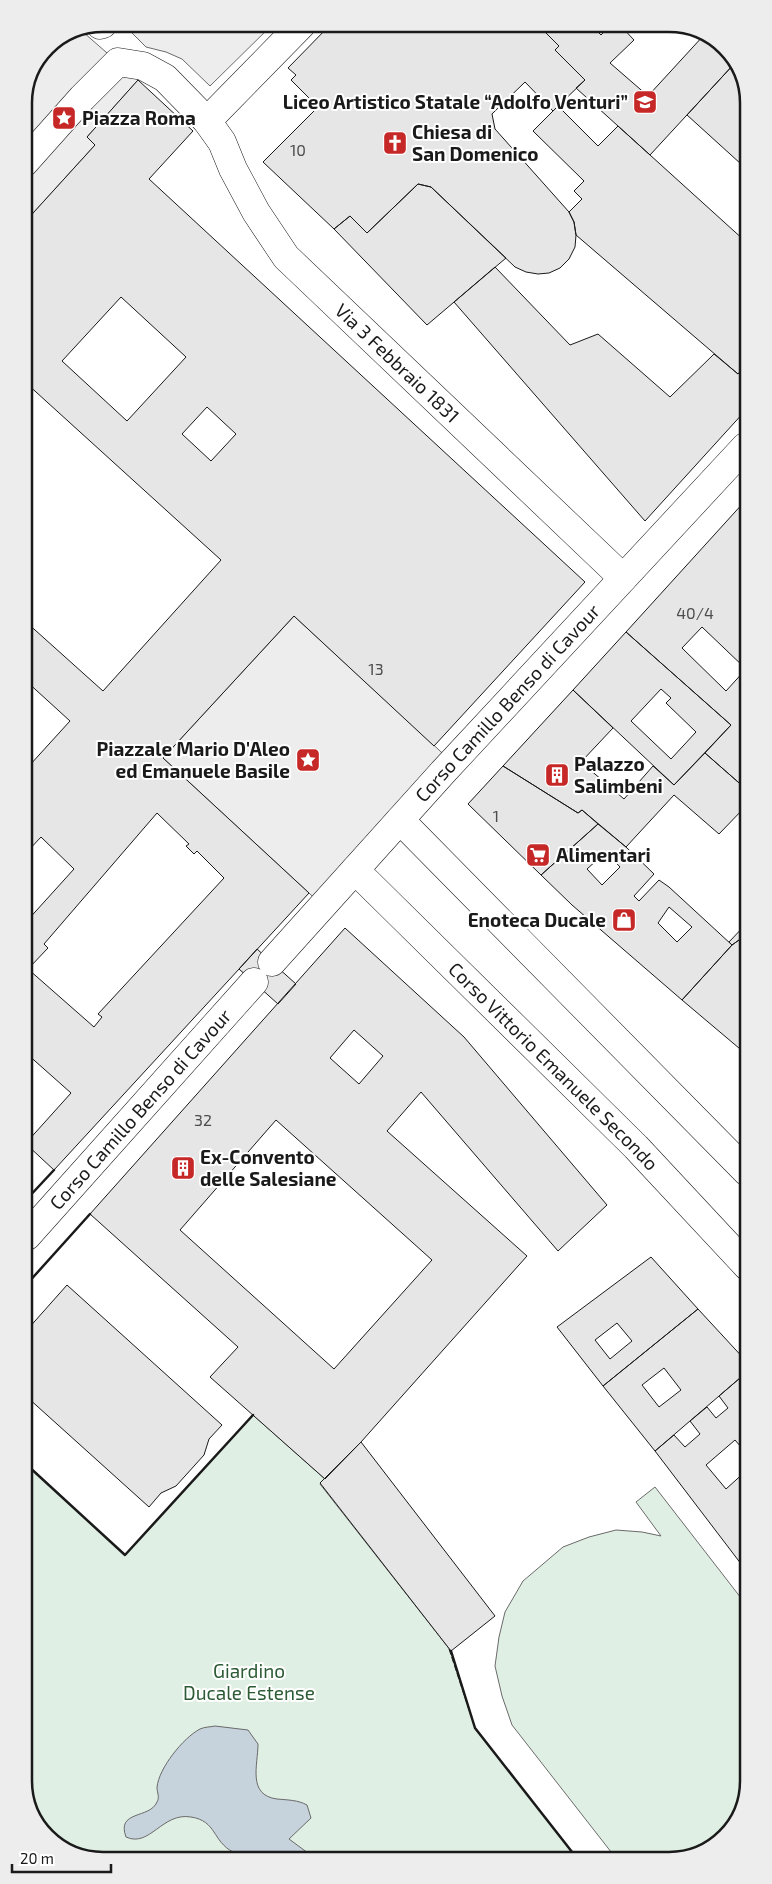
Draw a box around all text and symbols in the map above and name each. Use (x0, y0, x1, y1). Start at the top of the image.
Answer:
school or university icon: Liceo Artistico Statale “Adolfo Venturi” (632, 89, 658, 115)
place label: Liceo Artistico Statale “Adolfo Venturi” (283, 90, 628, 113)
place icon: Piazza Roma (51, 105, 77, 131)
place label: Piazza Roma (82, 106, 196, 129)
place label: Chiesa di San Domenico (412, 120, 539, 165)
church icon: Chiesa di San Domenico (382, 130, 408, 156)
house number: 10 (290, 140, 306, 159)
street label: Via 3 Febbraio 1831 (331, 298, 464, 427)
street label: Corso Camillo Benso di Cavour (410, 599, 604, 806)
house number: 40/4 (676, 603, 714, 622)
house number: 13 (368, 659, 384, 678)
place label: Piazzale Mario D'Aleo ed Emanuele Basile (97, 737, 290, 782)
place icon: Piazzale Mario D'Aleo ed Emanuele Basile (295, 747, 321, 773)
place label: Palazzo Salimbeni (574, 752, 663, 797)
building icon: Palazzo Salimbeni (544, 762, 570, 788)
house number: 1 (493, 806, 499, 825)
supermarket icon: Alimentari (525, 842, 551, 868)
place label: Alimentari (556, 843, 651, 866)
shop icon: Enoteca Ducale (611, 907, 637, 933)
place label: Enoteca Ducale (468, 908, 606, 931)
street label: Corso Vittorio Emanuele Secondo (444, 957, 663, 1175)
street label: Corso Camillo Benso di Cavour (44, 1004, 236, 1214)
house number: 32 (194, 1110, 212, 1129)
place label: Ex-Convento delle Salesiane (200, 1145, 337, 1190)
building icon: Ex-Convento delle Salesiane (170, 1155, 196, 1181)
park label: Giardino Ducale Estense (183, 1659, 315, 1704)
scale bar (12, 1842, 111, 1874)
text: 20 m (20, 1849, 54, 1867)

